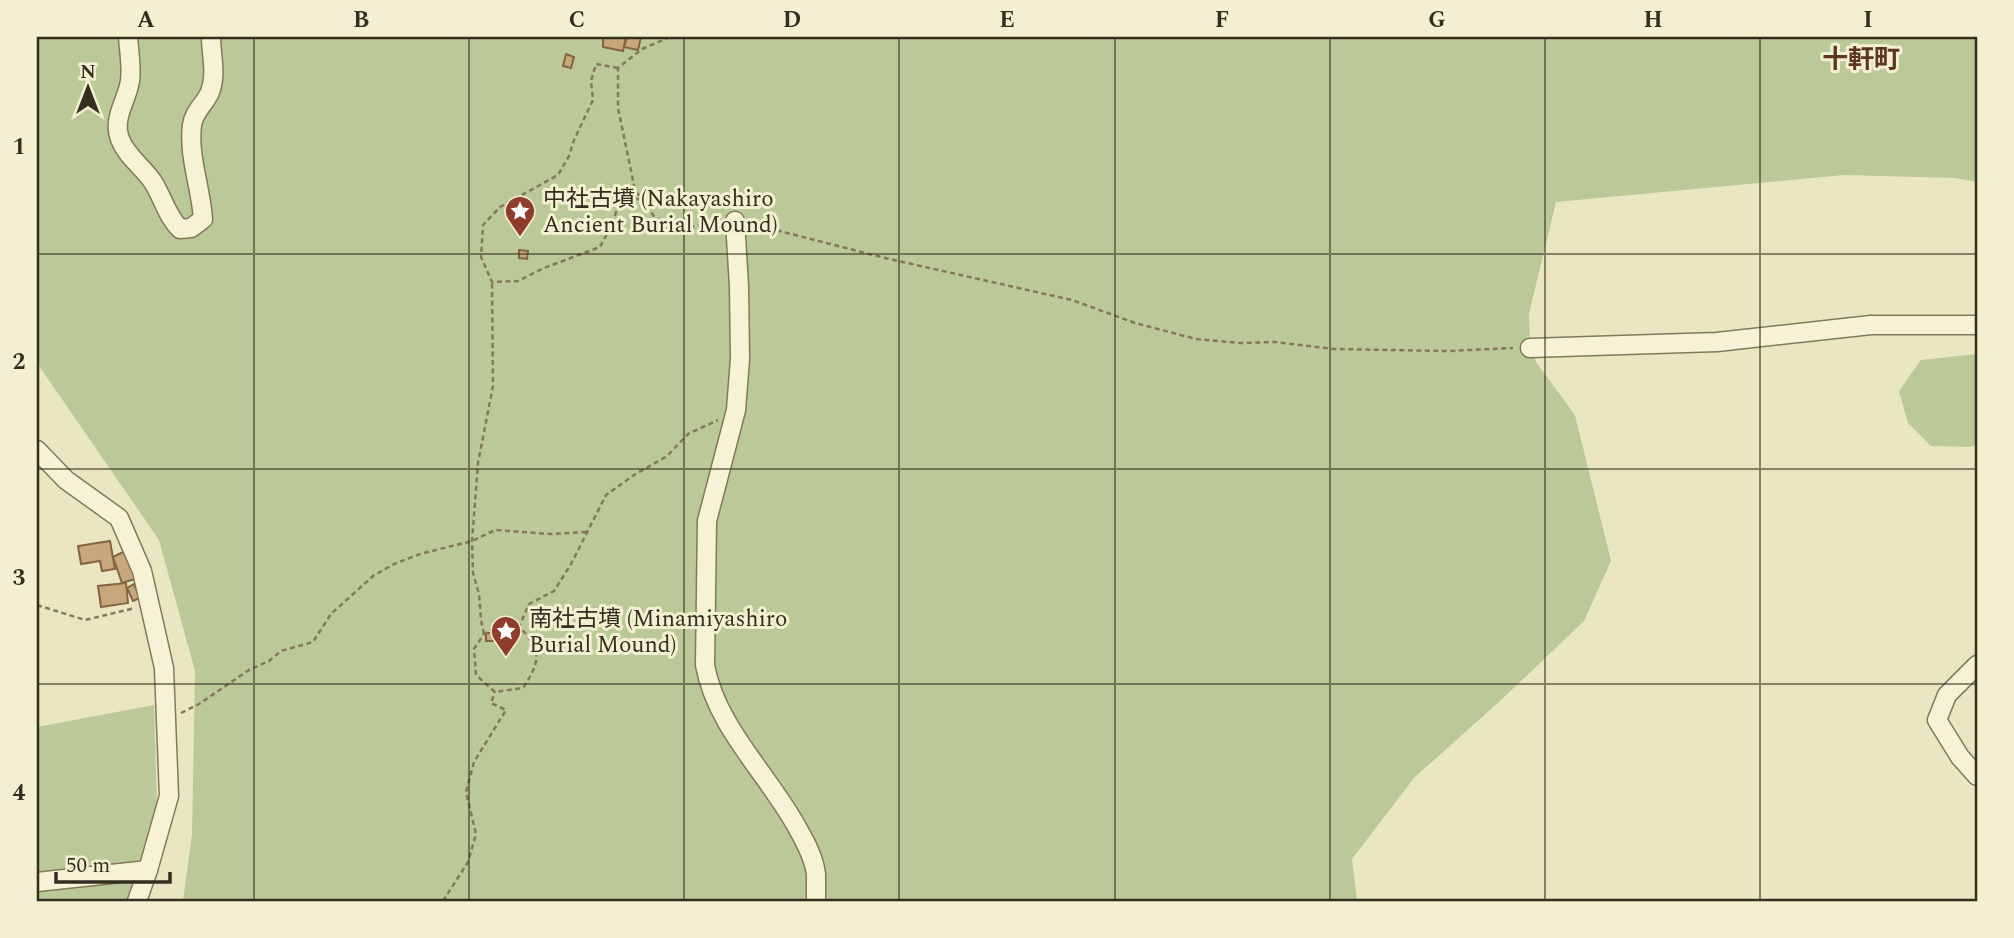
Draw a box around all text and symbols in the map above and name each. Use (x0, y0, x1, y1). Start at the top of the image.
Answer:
text: A (137, 3, 155, 38)
text: B (353, 3, 369, 38)
text: C (569, 3, 585, 38)
text: D (783, 3, 801, 38)
text: E (999, 3, 1015, 38)
text: F (1215, 3, 1229, 38)
text: G (1428, 3, 1446, 38)
text: H (1643, 3, 1663, 38)
text: I (1863, 3, 1873, 38)
district label: 十軒町 (1822, 40, 1900, 80)
north arrow (52, 52, 122, 122)
text: N (80, 58, 96, 87)
text: 1 (13, 130, 25, 165)
place label: 中社古墳 (Nakayashiro Ancient Burial Mound) (543, 182, 778, 243)
place icon: 中社古墳 (Nakayashiro Ancient Burial Mound) (503, 194, 537, 238)
text: 2 (13, 345, 26, 380)
text: 3 (13, 561, 26, 596)
place label: 南社古墳 (Minamiyashiro Burial Mound) (529, 602, 787, 663)
place icon: 南社古墳 (Minamiyashiro Burial Mound) (489, 614, 523, 658)
text: 4 (13, 776, 26, 811)
scale bar (56, 840, 170, 884)
text: 50 m (66, 850, 110, 882)

